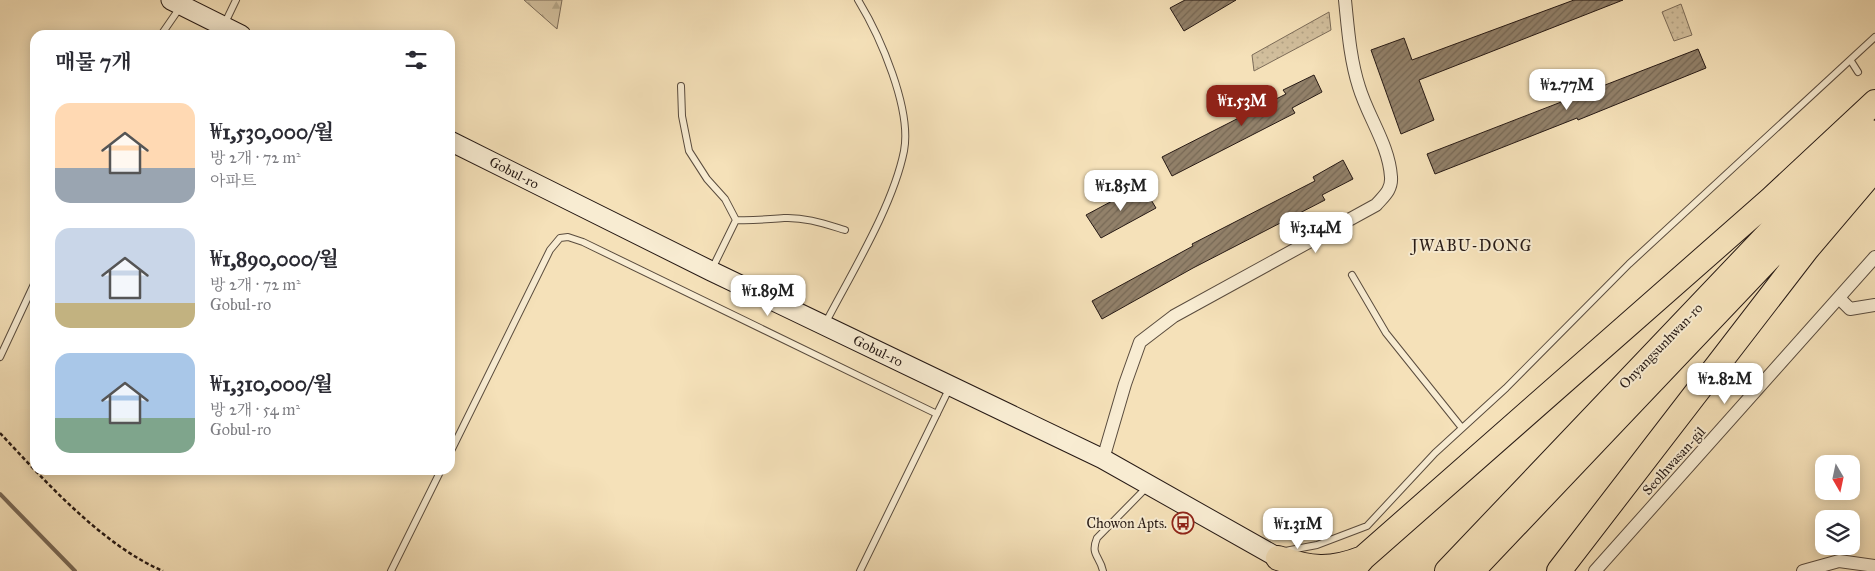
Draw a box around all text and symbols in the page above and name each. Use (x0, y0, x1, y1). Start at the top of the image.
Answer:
icon: filters (402, 46, 430, 74)
text: 매물 7개 (55, 49, 132, 75)
pin: ₩2.77M (1526, 68, 1608, 111)
text: ₩2.77M (1540, 75, 1594, 94)
pin: ₩1.53M (1201, 84, 1283, 127)
text: ₩1.53M (1217, 91, 1267, 110)
text: ₩1,530,000/월 (210, 119, 334, 145)
icon: home (95, 123, 155, 183)
text: 방 2개 · 72 m² (210, 148, 301, 167)
street label: Gobul-ro (486, 153, 542, 193)
pin: ₩1.85M (1080, 170, 1162, 212)
text: 아파트 (210, 171, 256, 190)
text: ₩1.85M (1095, 176, 1147, 195)
pin: ₩3.14M (1275, 212, 1357, 254)
text: ₩3.14M (1291, 218, 1341, 237)
district label: JWABU-DONG (1409, 236, 1533, 256)
text: ₩1,890,000/월 (210, 246, 339, 272)
icon: home (95, 248, 155, 308)
pin: ₩1.89M (727, 274, 809, 317)
text: 방 2개 · 72 m² (210, 275, 301, 294)
text: ₩1.89M (742, 281, 794, 300)
text: Gobul-ro (210, 295, 271, 314)
street label: Onyangsunhwan-ro (1616, 299, 1706, 393)
street label: Gobul-ro (850, 332, 906, 370)
pin: ₩2.82M (1684, 362, 1766, 405)
text: ₩2.82M (1698, 369, 1752, 388)
text: ₩1,310,000/월 (210, 371, 333, 397)
icon: home (95, 373, 155, 433)
text: 방 2개 · 54 m² (210, 400, 300, 419)
text: Gobul-ro (210, 420, 271, 439)
street label: Seolhwasan-gil (1639, 423, 1709, 499)
north arrow (1815, 455, 1860, 500)
map controls (1815, 455, 1860, 555)
pin: ₩1.31M (1257, 508, 1339, 550)
button: layers (1815, 510, 1860, 555)
bus stop icon: Chowon Apts. (1171, 511, 1195, 535)
text: ₩1.31M (1274, 514, 1322, 533)
place label: Chowon Apts. (1086, 515, 1167, 532)

